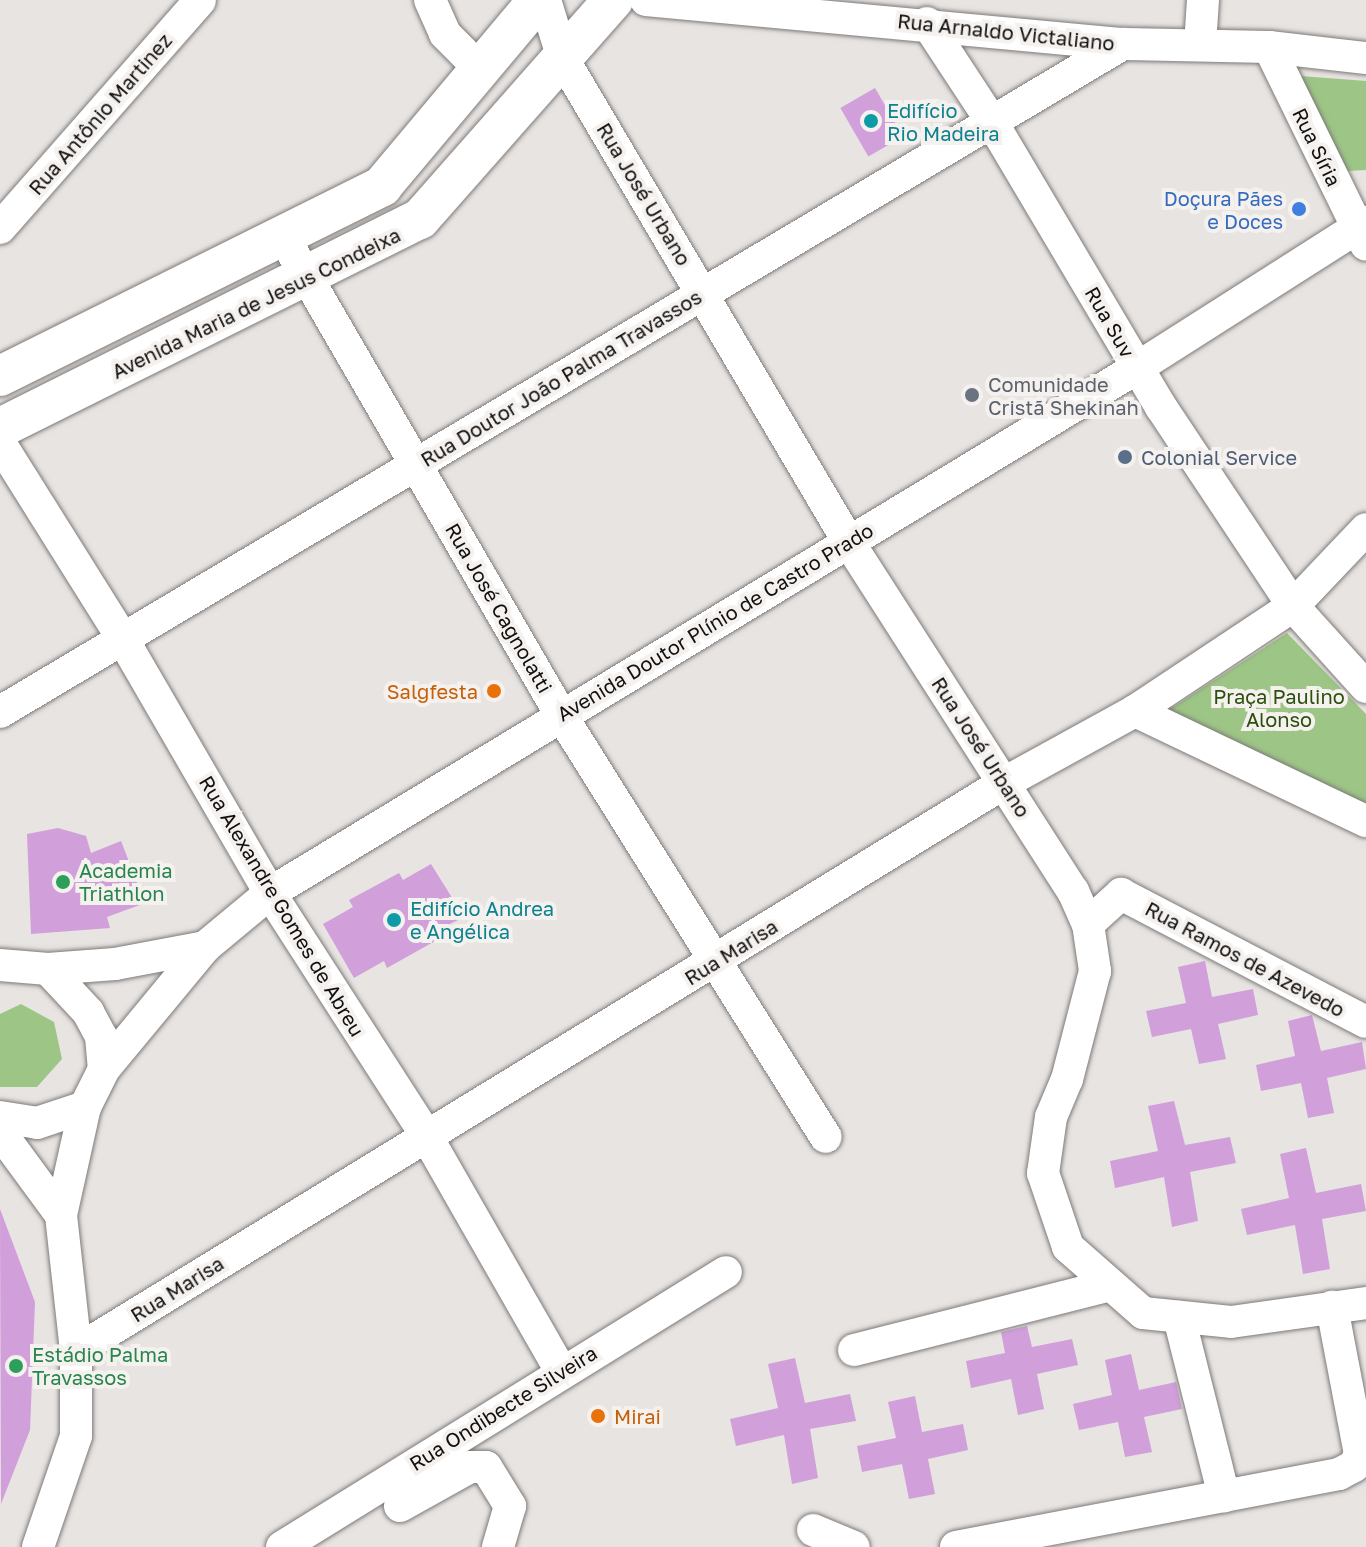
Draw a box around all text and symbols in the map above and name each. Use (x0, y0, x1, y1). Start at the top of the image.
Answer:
street label: Rua Arnaldo Victaliano (896, 9, 1116, 55)
street label: Rua Antônio Martinez (23, 28, 177, 200)
place label: Edifício Rio Madeira (887, 98, 1000, 145)
street label: Rua Síria (1288, 104, 1346, 190)
marker: Edifício Rio Madeira (862, 112, 880, 130)
street label: Rua José Urbano (592, 118, 696, 270)
place label: Doçura Pães e Doces (1164, 186, 1283, 233)
marker: Doçura Pães e Doces (1290, 200, 1308, 218)
street label: Avenida Maria de Jesus Condeixa (108, 223, 404, 383)
street label: Rua Suv (1080, 282, 1140, 362)
street label: Rua Doutor João Palma Travassos (416, 284, 706, 472)
place label: Comunidade Cristã Shekinah (988, 372, 1139, 419)
marker: Comunidade Cristã Shekinah (963, 386, 981, 404)
place label: Colonial Service (1141, 445, 1297, 469)
marker: Colonial Service (1116, 448, 1134, 466)
street label: Avenida Doutor Plínio de Castro Prado (553, 518, 877, 726)
street label: Rua José Cagnolatti (441, 519, 557, 697)
street label: Rua José Urbano (927, 672, 1035, 822)
place label: Salgfesta (387, 679, 478, 703)
marker: Salgfesta (485, 682, 503, 700)
park label: Praça Paulino Alonso (1213, 684, 1345, 731)
street label: Rua Alexandre Gomes de Abreu (195, 771, 369, 1041)
place label: Academia Triathlon (79, 858, 173, 905)
marker: Academia Triathlon (54, 873, 72, 891)
place label: Edifício Andrea e Angélica (410, 896, 554, 943)
street label: Rua Ramos de Azevedo (1141, 896, 1349, 1022)
marker: Edifício Andrea e Angélica (385, 911, 403, 929)
street label: Rua Marisa (680, 914, 782, 990)
street label: Rua Marisa (126, 1251, 228, 1327)
street label: Rua Ondibecte Silveira (405, 1340, 601, 1476)
place label: Estádio Palma Travassos (32, 1342, 168, 1389)
marker: Estádio Palma Travassos (7, 1357, 25, 1375)
place label: Mirai (614, 1404, 661, 1428)
marker: Mirai (589, 1407, 607, 1425)

